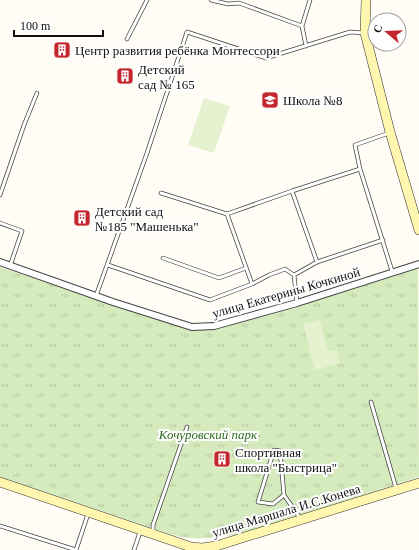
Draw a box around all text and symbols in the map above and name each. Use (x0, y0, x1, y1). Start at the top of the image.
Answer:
scale bar (14, 12, 103, 38)
north arrow (367, 12, 407, 52)
text: 100 m (20, 19, 51, 33)
text: С (371, 23, 385, 34)
building icon: Центр развития ребёнка Монтессори (52, 40, 72, 60)
place label: Центр развития ребёнка Монтессори (75, 43, 280, 58)
place label: Детский сад № 165 (138, 62, 195, 92)
building icon: Детский сад № 165 (115, 66, 135, 86)
school or university icon: Школа №8 (260, 90, 280, 110)
place label: Школа №8 (283, 93, 343, 108)
place label: Детский сад №185 "Машенька" (95, 204, 199, 234)
building icon: Детский сад №185 "Машенька" (72, 208, 92, 228)
street label: улица Екатерины Кочкиной (210, 264, 362, 321)
park label: Кочуровский парк (158, 427, 258, 442)
place label: Спортивная школа "Быстрица" (235, 445, 337, 475)
building icon: Спортивная школа "Быстрица" (212, 449, 232, 469)
street label: улица Маршала И.С.Конева (210, 481, 362, 540)

